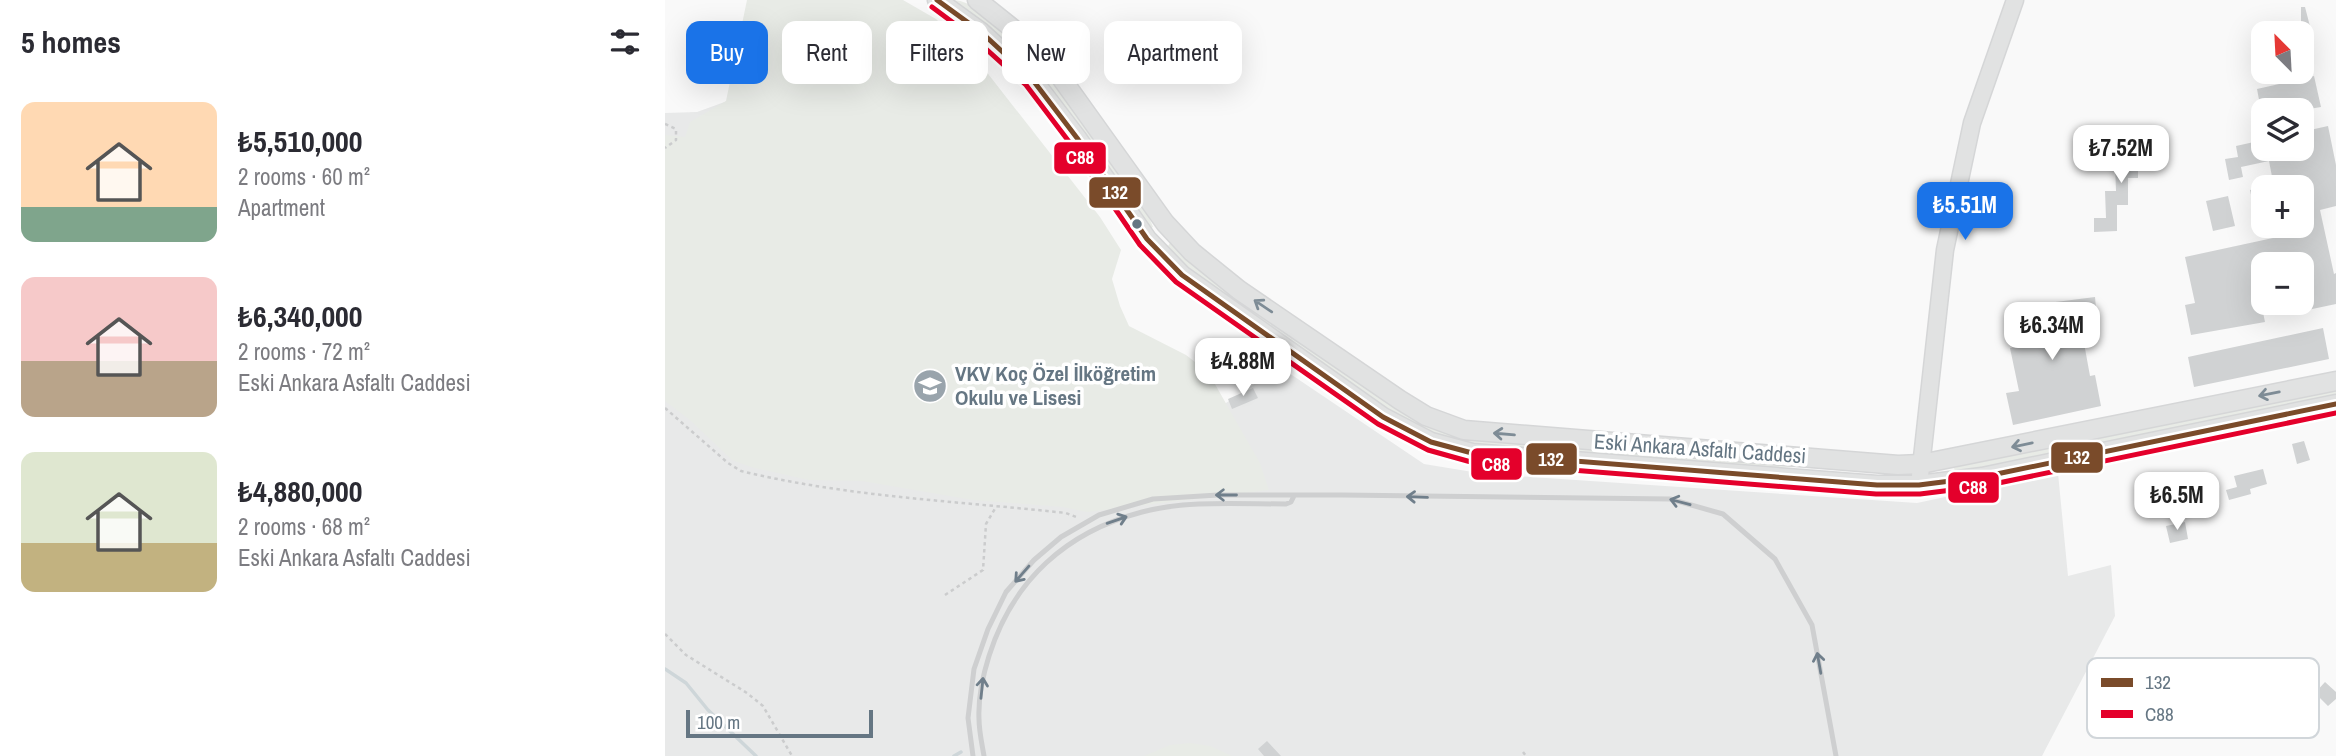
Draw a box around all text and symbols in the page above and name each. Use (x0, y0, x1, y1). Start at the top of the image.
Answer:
chip: Buy (686, 21, 768, 84)
chip: Rent (782, 21, 872, 84)
chip: Filters (886, 21, 988, 84)
chip: New (1002, 21, 1090, 84)
chip: Apartment (1104, 21, 1242, 84)
north arrow (2251, 21, 2313, 84)
map controls (2251, 21, 2314, 315)
text: 5 homes (21, 22, 121, 62)
icon: filters (606, 23, 644, 61)
button: layers (2251, 98, 2314, 161)
text: ₺5,510,000 (238, 121, 362, 161)
pin: ₺7.52M (2064, 125, 2178, 185)
icon: home (77, 130, 161, 214)
text: ₺7.52M (2089, 132, 2153, 163)
line badge: C88 (1053, 141, 1107, 175)
text: C88 (1066, 144, 1095, 170)
text: 2 rooms · 60 m² (238, 161, 370, 192)
button: + (2251, 175, 2314, 238)
line badge: 132 (1088, 176, 1142, 209)
text: 132 (1102, 179, 1128, 205)
pin: ₺5.51M (1908, 182, 2022, 242)
text: ₺5.51M (1933, 189, 1997, 220)
text: Apartment (238, 192, 325, 223)
unlabelled marker (1130, 217, 1144, 231)
button: − (2251, 252, 2314, 315)
text: ₺6,340,000 (238, 296, 362, 336)
one-way arrow (1254, 299, 1274, 313)
pin: ₺6.34M (1995, 302, 2109, 362)
icon: home (77, 305, 161, 389)
text: ₺6.34M (2020, 309, 2084, 340)
text: 2 rooms · 72 m² (238, 336, 370, 367)
pin: ₺4.88M (1186, 338, 1300, 398)
text: ₺4.88M (1211, 345, 1275, 376)
place label: VKV Koç Özel İlköğretim Okulu ve Lisesi (955, 359, 1156, 412)
text: Eski Ankara Asfaltı Caddesi (238, 367, 471, 398)
school or university icon: VKV Koç Özel İlköğretim Okulu ve Lisesi (911, 367, 949, 405)
one-way arrow (2258, 388, 2281, 402)
one-way arrow (1493, 427, 1516, 440)
street label: Eski Ankara Asfaltı Caddesi (1593, 427, 1807, 470)
one-way arrow (2011, 439, 2034, 452)
line badge: 132 (2050, 441, 2104, 474)
line badge: 132 (1525, 442, 1578, 476)
text: 132 (2064, 444, 2090, 470)
text: 132 (1538, 446, 1564, 472)
line badge: C88 (1470, 447, 1523, 481)
text: C88 (1482, 451, 1511, 477)
text: ₺4,880,000 (238, 471, 362, 511)
line badge: C88 (1947, 471, 2000, 504)
pin: ₺6.5M (2128, 472, 2226, 532)
text: C88 (1959, 474, 1988, 500)
text: ₺6.5M (2150, 479, 2204, 510)
icon: home (77, 480, 161, 564)
one-way arrow (1215, 488, 1238, 502)
one-way arrow (1406, 490, 1429, 503)
one-way arrow (1670, 495, 1692, 508)
text: 2 rooms · 68 m² (238, 511, 370, 542)
one-way arrow (1105, 513, 1127, 525)
text: Eski Ankara Asfaltı Caddesi (238, 542, 471, 573)
one-way arrow (1014, 564, 1030, 582)
one-way arrow (1812, 652, 1825, 675)
legend (2087, 658, 2319, 738)
text: 132 (2145, 669, 2171, 695)
one-way arrow (976, 677, 989, 700)
text: C88 (2145, 701, 2174, 727)
scale bar (686, 707, 873, 739)
text: 100 m (697, 709, 740, 735)

